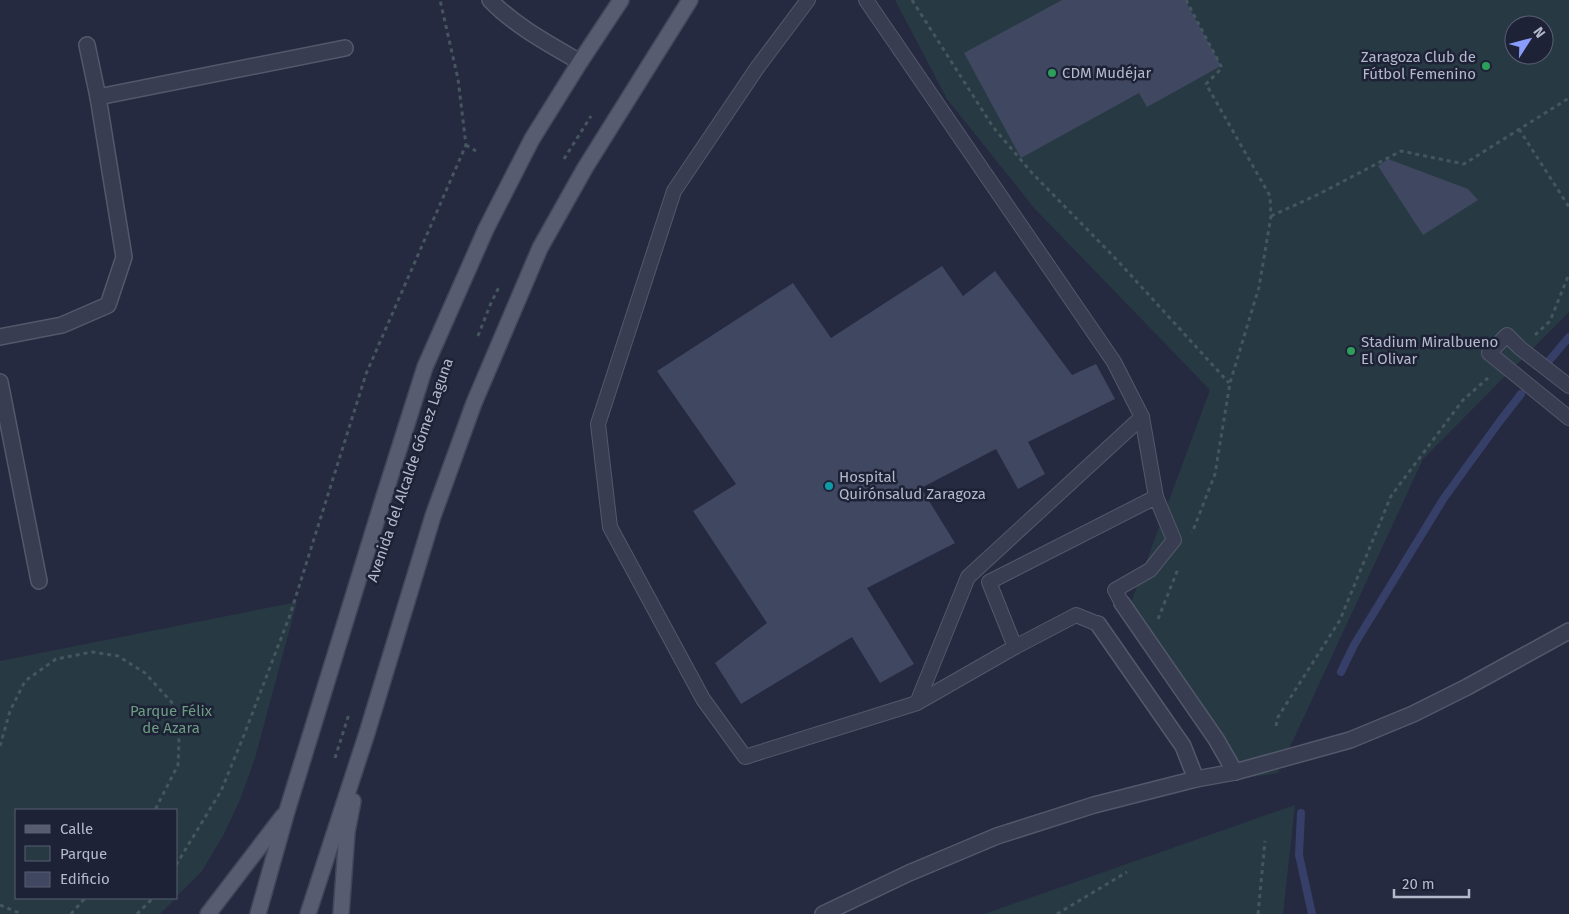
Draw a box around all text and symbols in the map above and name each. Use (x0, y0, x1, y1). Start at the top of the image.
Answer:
north arrow (1504, 15, 1554, 65)
text: N (1530, 24, 1549, 41)
place label: Zaragoza Club de Fútbol Femenino (1361, 48, 1476, 83)
marker: Zaragoza Club de Fútbol Femenino (1480, 60, 1492, 72)
place label: CDM Mudéjar (1062, 64, 1152, 82)
marker: CDM Mudéjar (1046, 67, 1058, 79)
place label: Stadium Miralbueno El Olivar (1361, 333, 1498, 368)
marker: Stadium Miralbueno El Olivar (1345, 345, 1357, 357)
street label: Avenida del Alcalde Gómez Laguna (363, 356, 457, 584)
place label: Hospital Quirónsalud Zaragoza (839, 468, 986, 503)
marker: Hospital Quirónsalud Zaragoza (823, 480, 835, 492)
park label: Parque Félix de Azara (130, 702, 213, 737)
legend (15, 809, 178, 899)
text: Calle (60, 820, 93, 838)
text: Parque (60, 845, 107, 863)
scale bar (1394, 866, 1469, 898)
text: Edificio (60, 870, 110, 888)
text: 20 m (1402, 875, 1435, 893)

